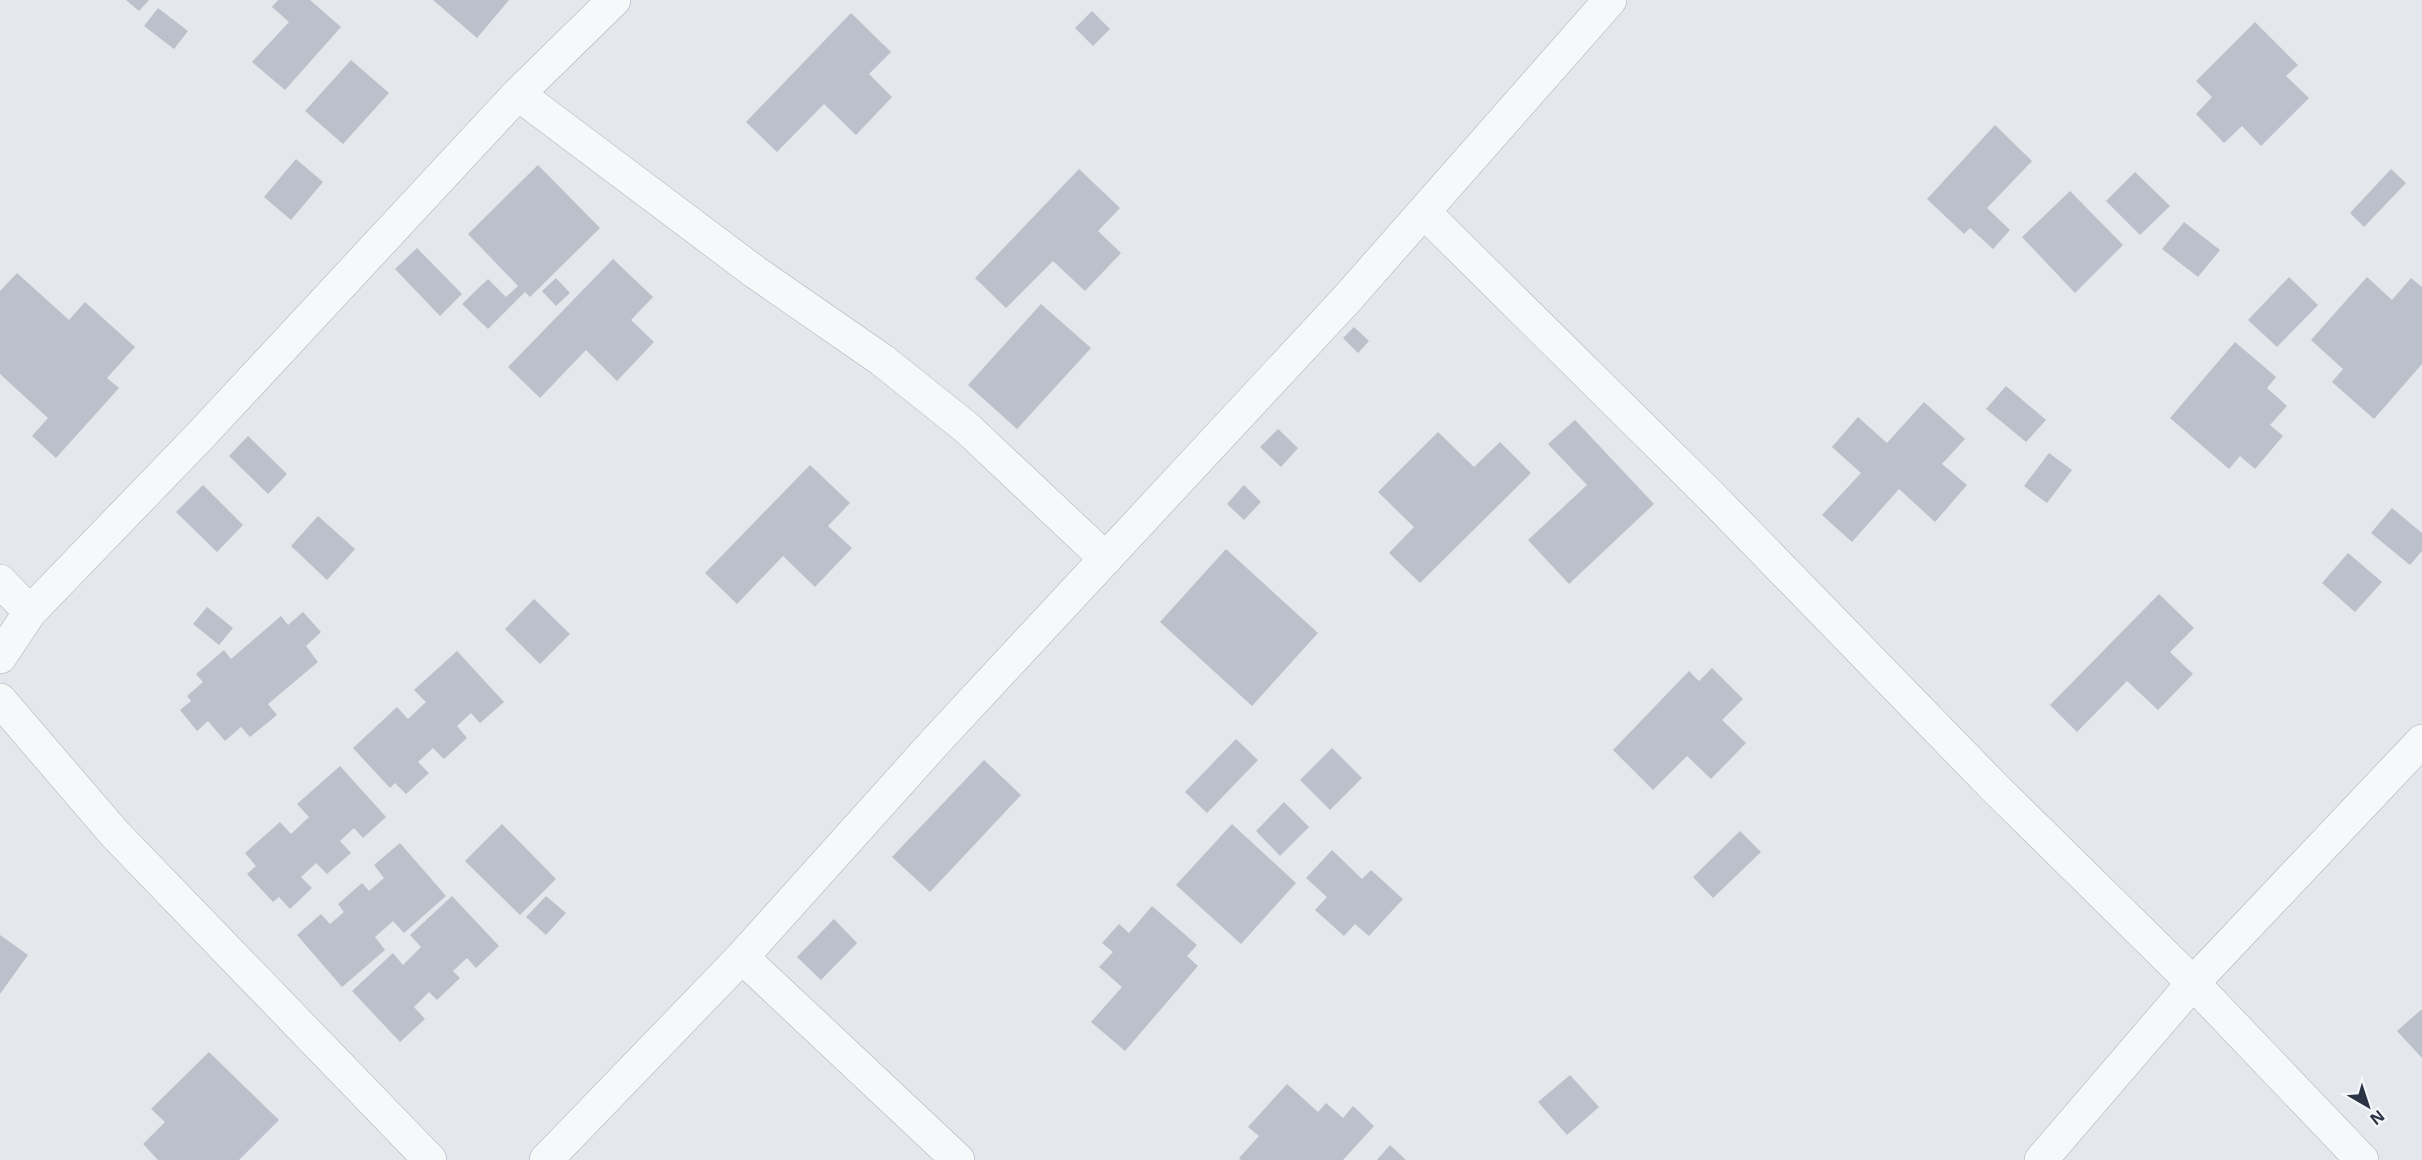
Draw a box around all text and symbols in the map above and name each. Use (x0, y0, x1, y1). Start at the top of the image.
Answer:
north arrow (2338, 1076, 2398, 1136)
text: N (2365, 1105, 2389, 1130)

